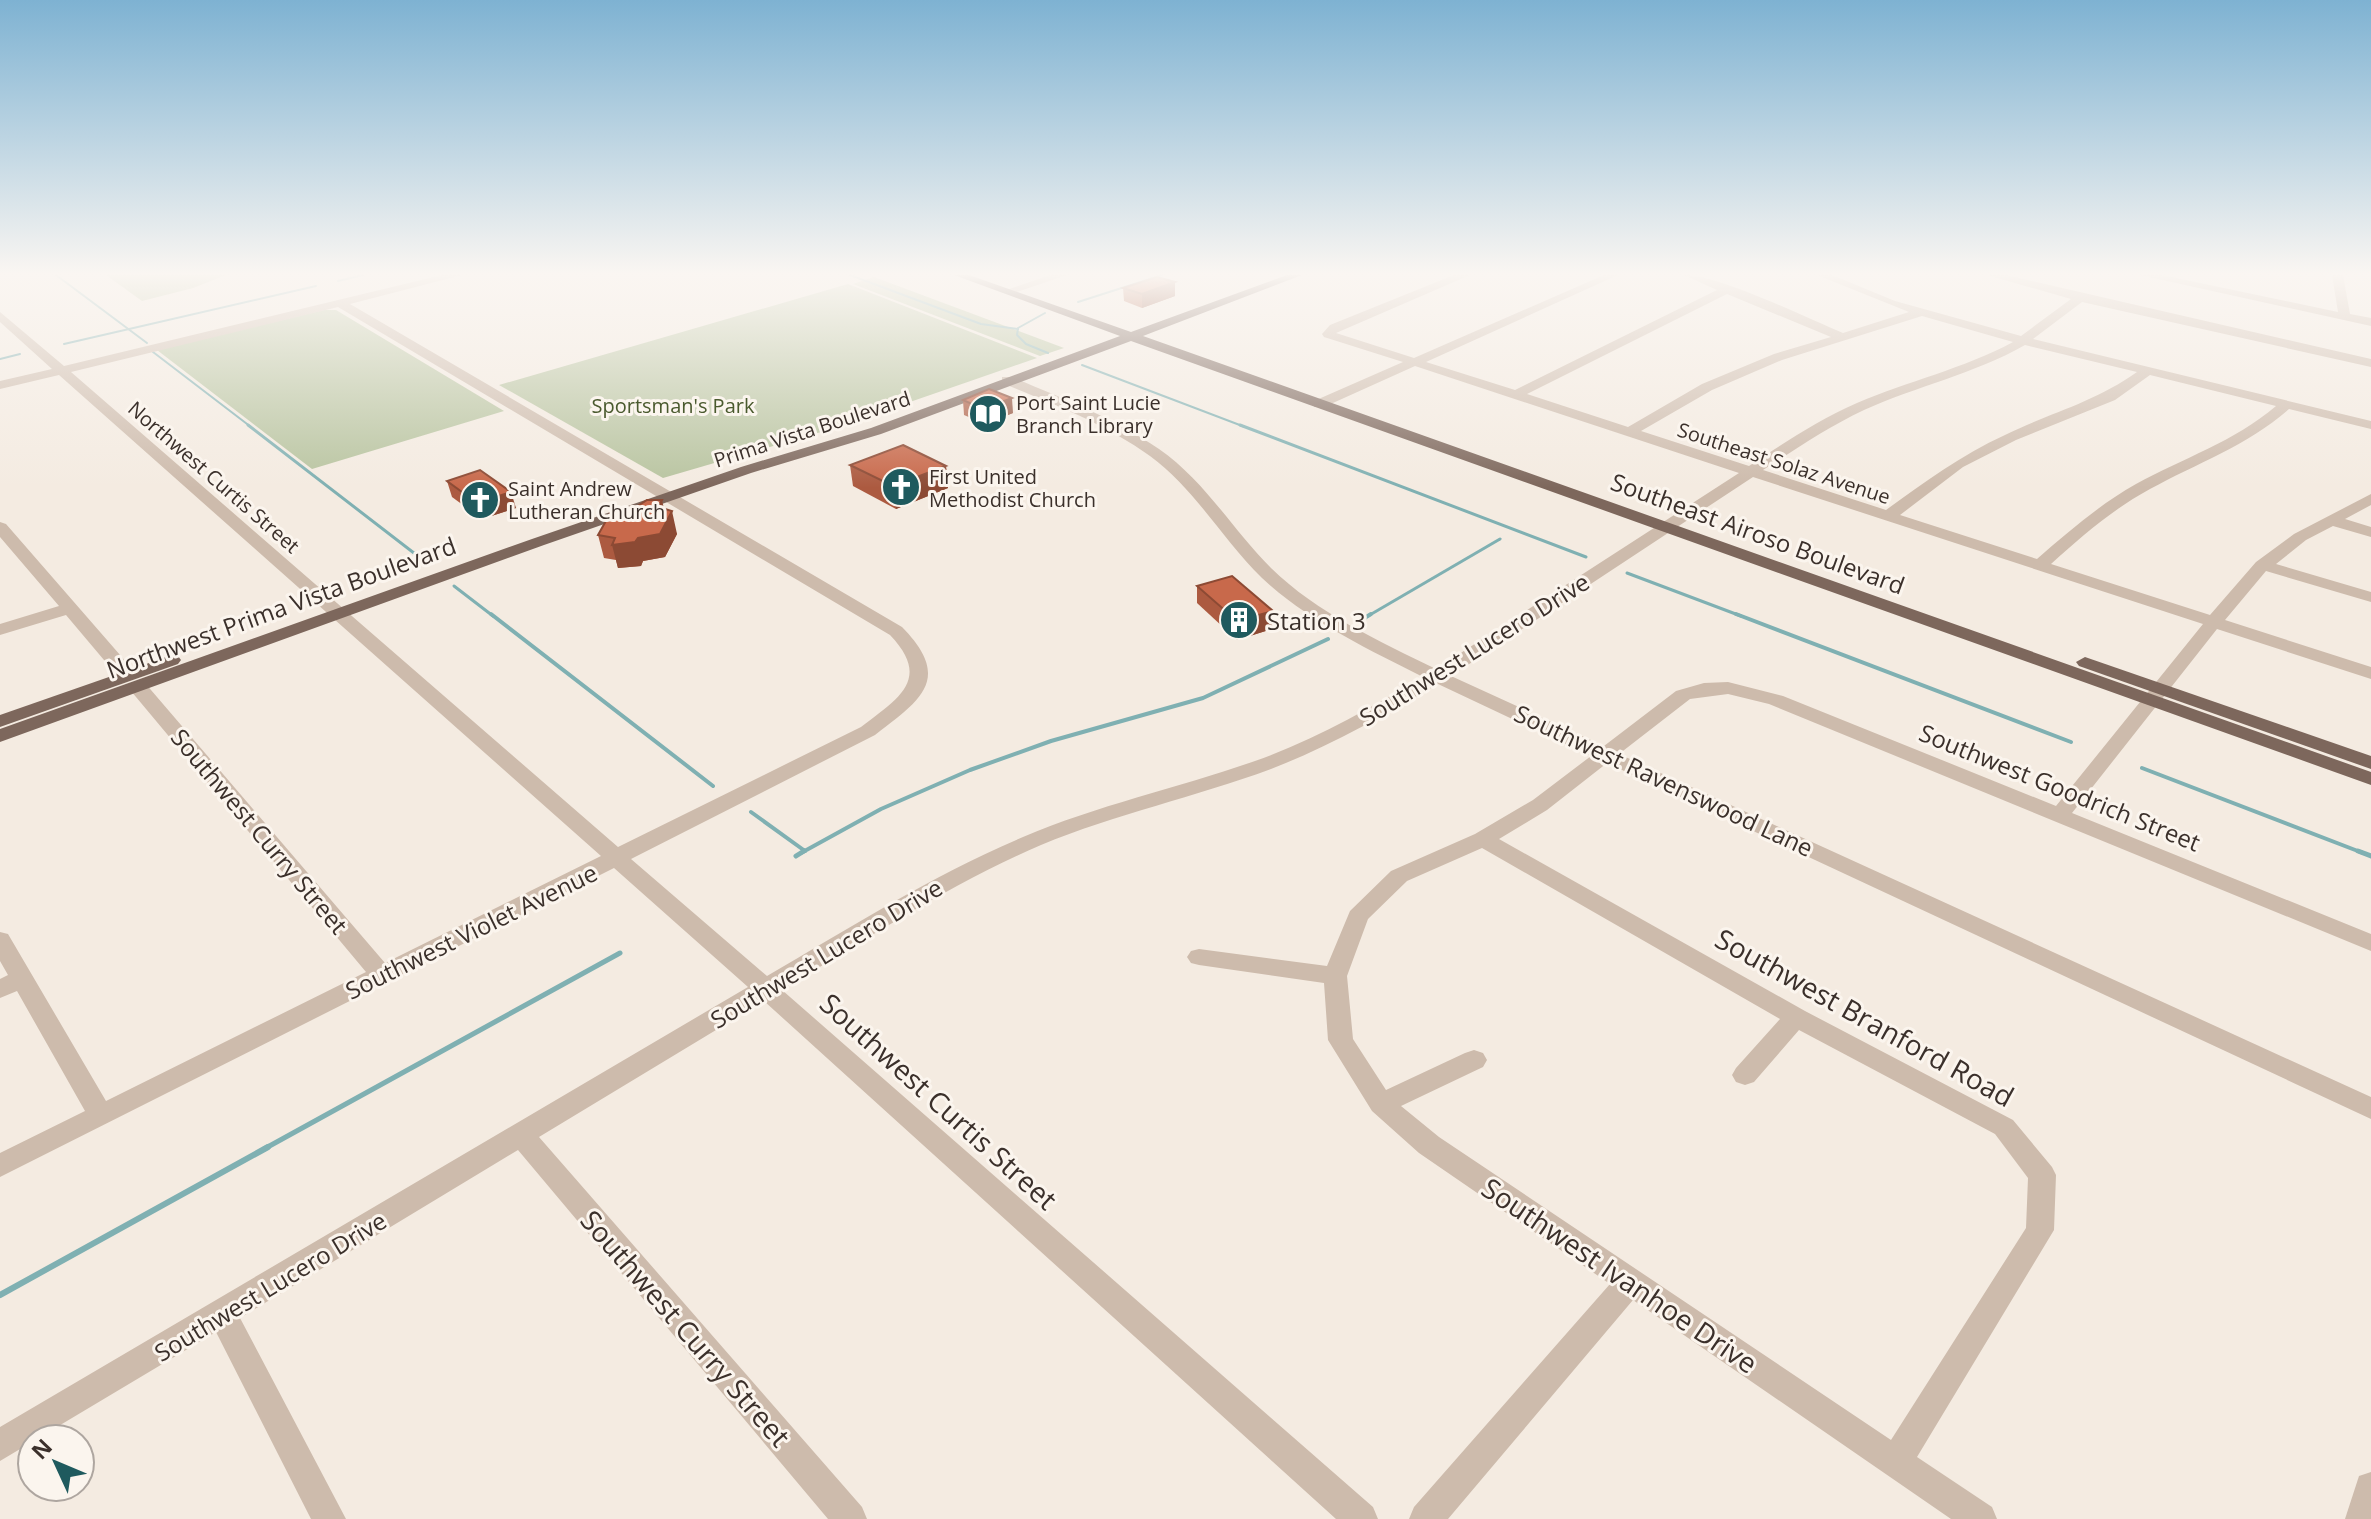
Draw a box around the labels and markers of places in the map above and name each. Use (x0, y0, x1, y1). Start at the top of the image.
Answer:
place label: Port Saint Lucie Branch Library (1016, 389, 1161, 439)
library icon: Port Saint Lucie Branch Library (967, 393, 1009, 435)
place label: First United Methodist Church (929, 463, 1096, 513)
church icon: First United Methodist Church (880, 466, 922, 508)
place label: Saint Andrew Lutheran Church (508, 475, 665, 525)
church icon: Saint Andrew Lutheran Church (459, 479, 501, 521)
building icon: Station 3 (1218, 599, 1260, 641)
place label: Station 3 (1267, 604, 1366, 637)

